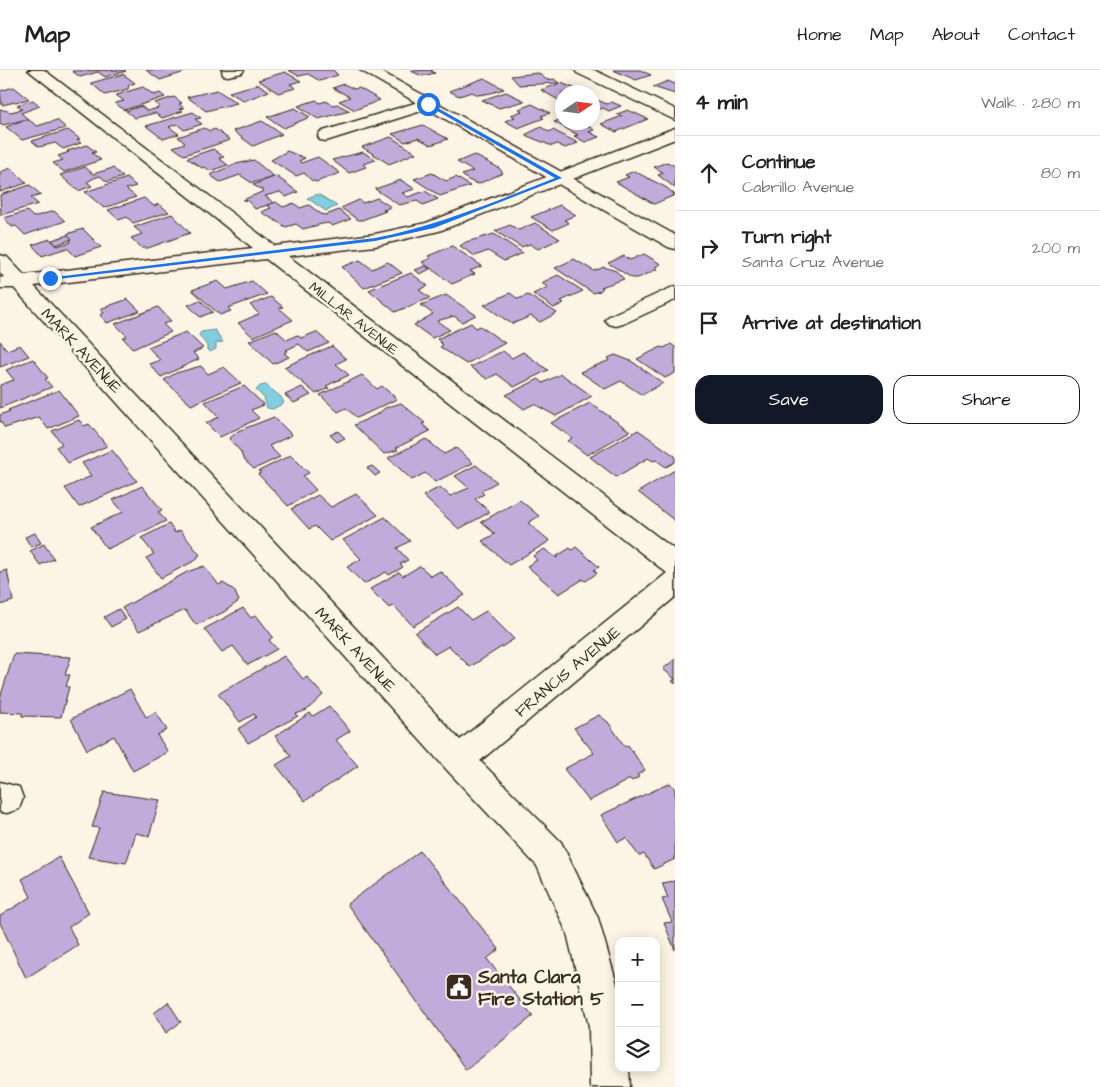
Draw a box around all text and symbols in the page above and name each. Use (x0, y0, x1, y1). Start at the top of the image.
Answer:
text: Map (25, 18, 70, 52)
text: Home (797, 22, 842, 47)
text: Map (870, 22, 904, 47)
text: About (932, 22, 980, 47)
text: Contact (1008, 22, 1075, 47)
north arrow (555, 85, 600, 130)
text: 4 min (695, 88, 748, 117)
text: Walk · 280 m (981, 92, 1080, 114)
route start (417, 93, 440, 116)
text: Continue (742, 149, 816, 176)
icon: ahead (695, 159, 723, 187)
text: 80 m (1041, 162, 1080, 184)
text: Cabrillo Avenue (742, 176, 854, 198)
text: Turn right (742, 224, 831, 251)
icon: right (695, 234, 723, 262)
text: 200 m (1032, 237, 1080, 259)
text: Santa Cruz Avenue (742, 251, 884, 273)
route end (39, 267, 62, 290)
street label: MILLAR AVENUE (304, 277, 403, 361)
street label: MARK AVENUE (36, 303, 127, 399)
icon: arrive (695, 309, 723, 337)
text: Arrive at destination (742, 310, 921, 337)
button: Save (695, 375, 883, 424)
button: Share (893, 375, 1080, 424)
street label: MARK AVENUE (310, 602, 401, 698)
street label: FRANCIS AVENUE (510, 621, 625, 722)
map controls (615, 937, 660, 1072)
button: + (615, 937, 660, 982)
place label: Santa Clara Fire Station 5 (477, 964, 604, 1013)
public building icon: Santa Clara Fire Station 5 (444, 972, 474, 1002)
button: − (615, 982, 660, 1027)
button: layers (615, 1027, 660, 1072)

